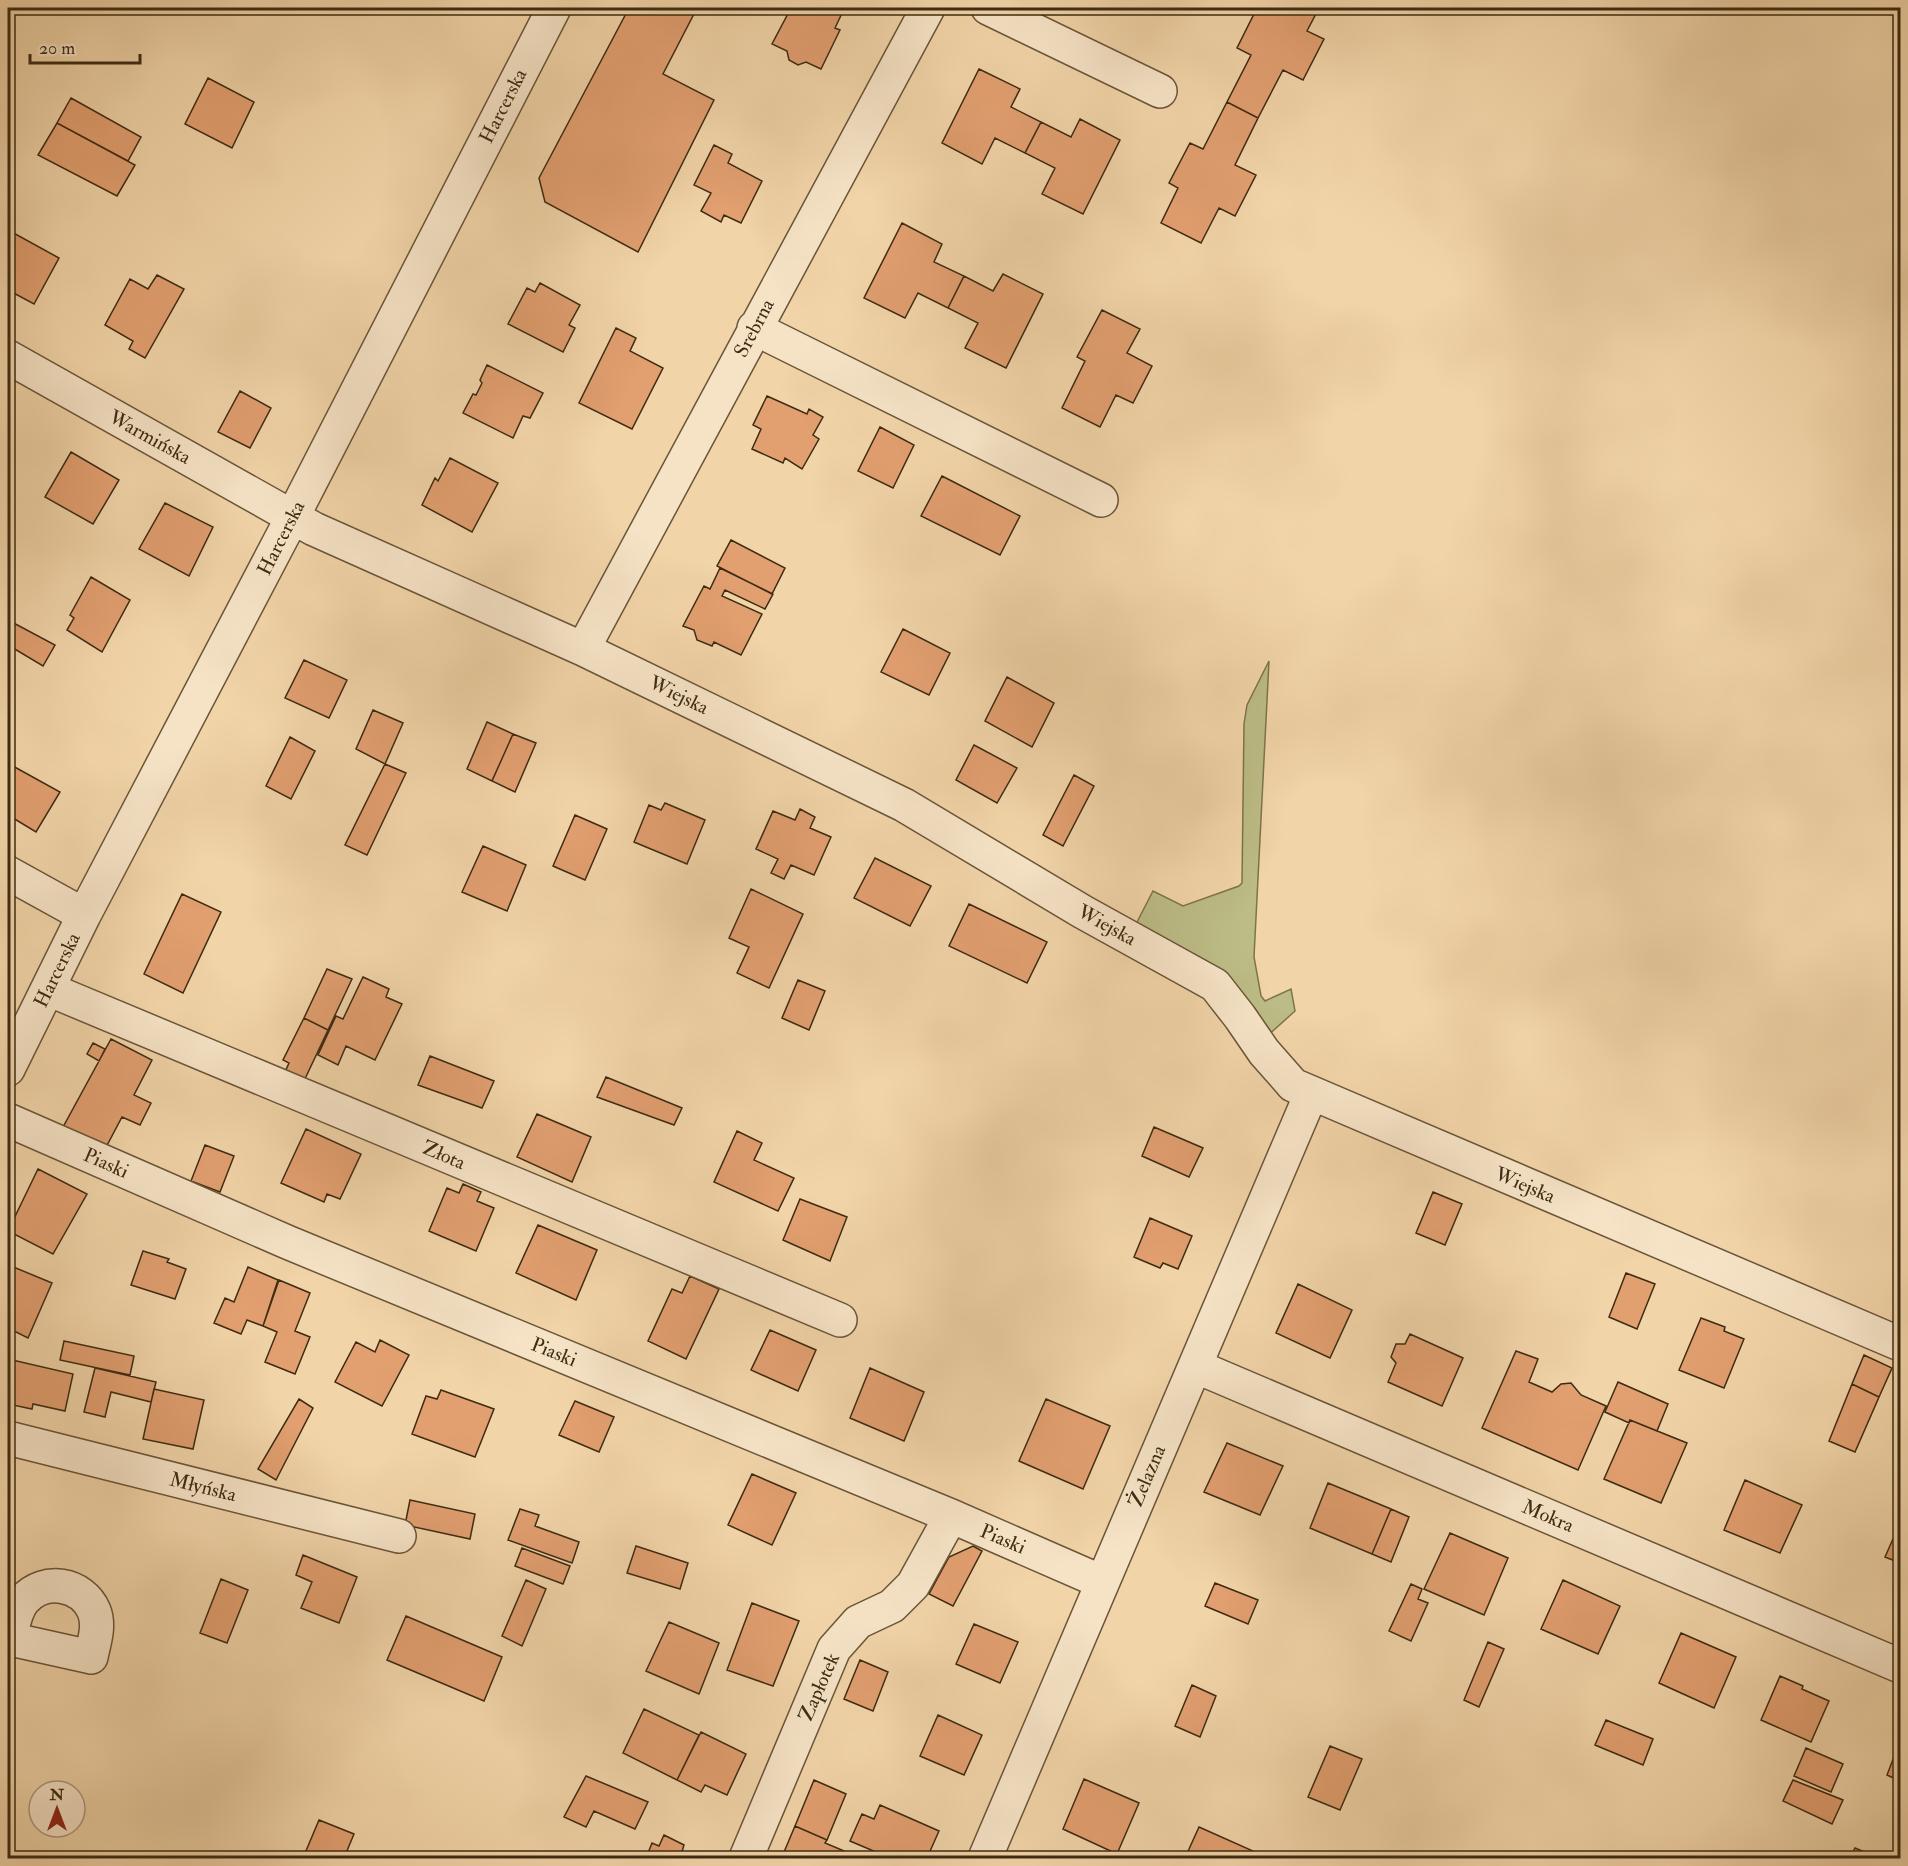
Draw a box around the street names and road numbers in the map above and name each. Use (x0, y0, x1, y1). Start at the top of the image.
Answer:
street label: Harcerska (474, 64, 533, 147)
street label: Srebrna (728, 294, 780, 361)
street label: Warmińska (104, 404, 196, 470)
street label: Harcerska (252, 496, 311, 579)
street label: Wiejska (644, 670, 714, 720)
street label: Wiejska (1072, 898, 1141, 952)
street label: Harcerska (28, 928, 86, 1012)
street label: Złota (419, 1135, 470, 1175)
street label: Piaski (79, 1142, 133, 1184)
street label: Wiejska (1490, 1161, 1560, 1209)
street label: Piaski (528, 1332, 580, 1372)
street label: Żelazna (1122, 1440, 1171, 1511)
street label: Młyńska (167, 1467, 240, 1508)
street label: Mokra (1518, 1494, 1578, 1538)
street label: Piaski (977, 1518, 1029, 1560)
street label: Zapłotek (793, 1649, 846, 1726)

